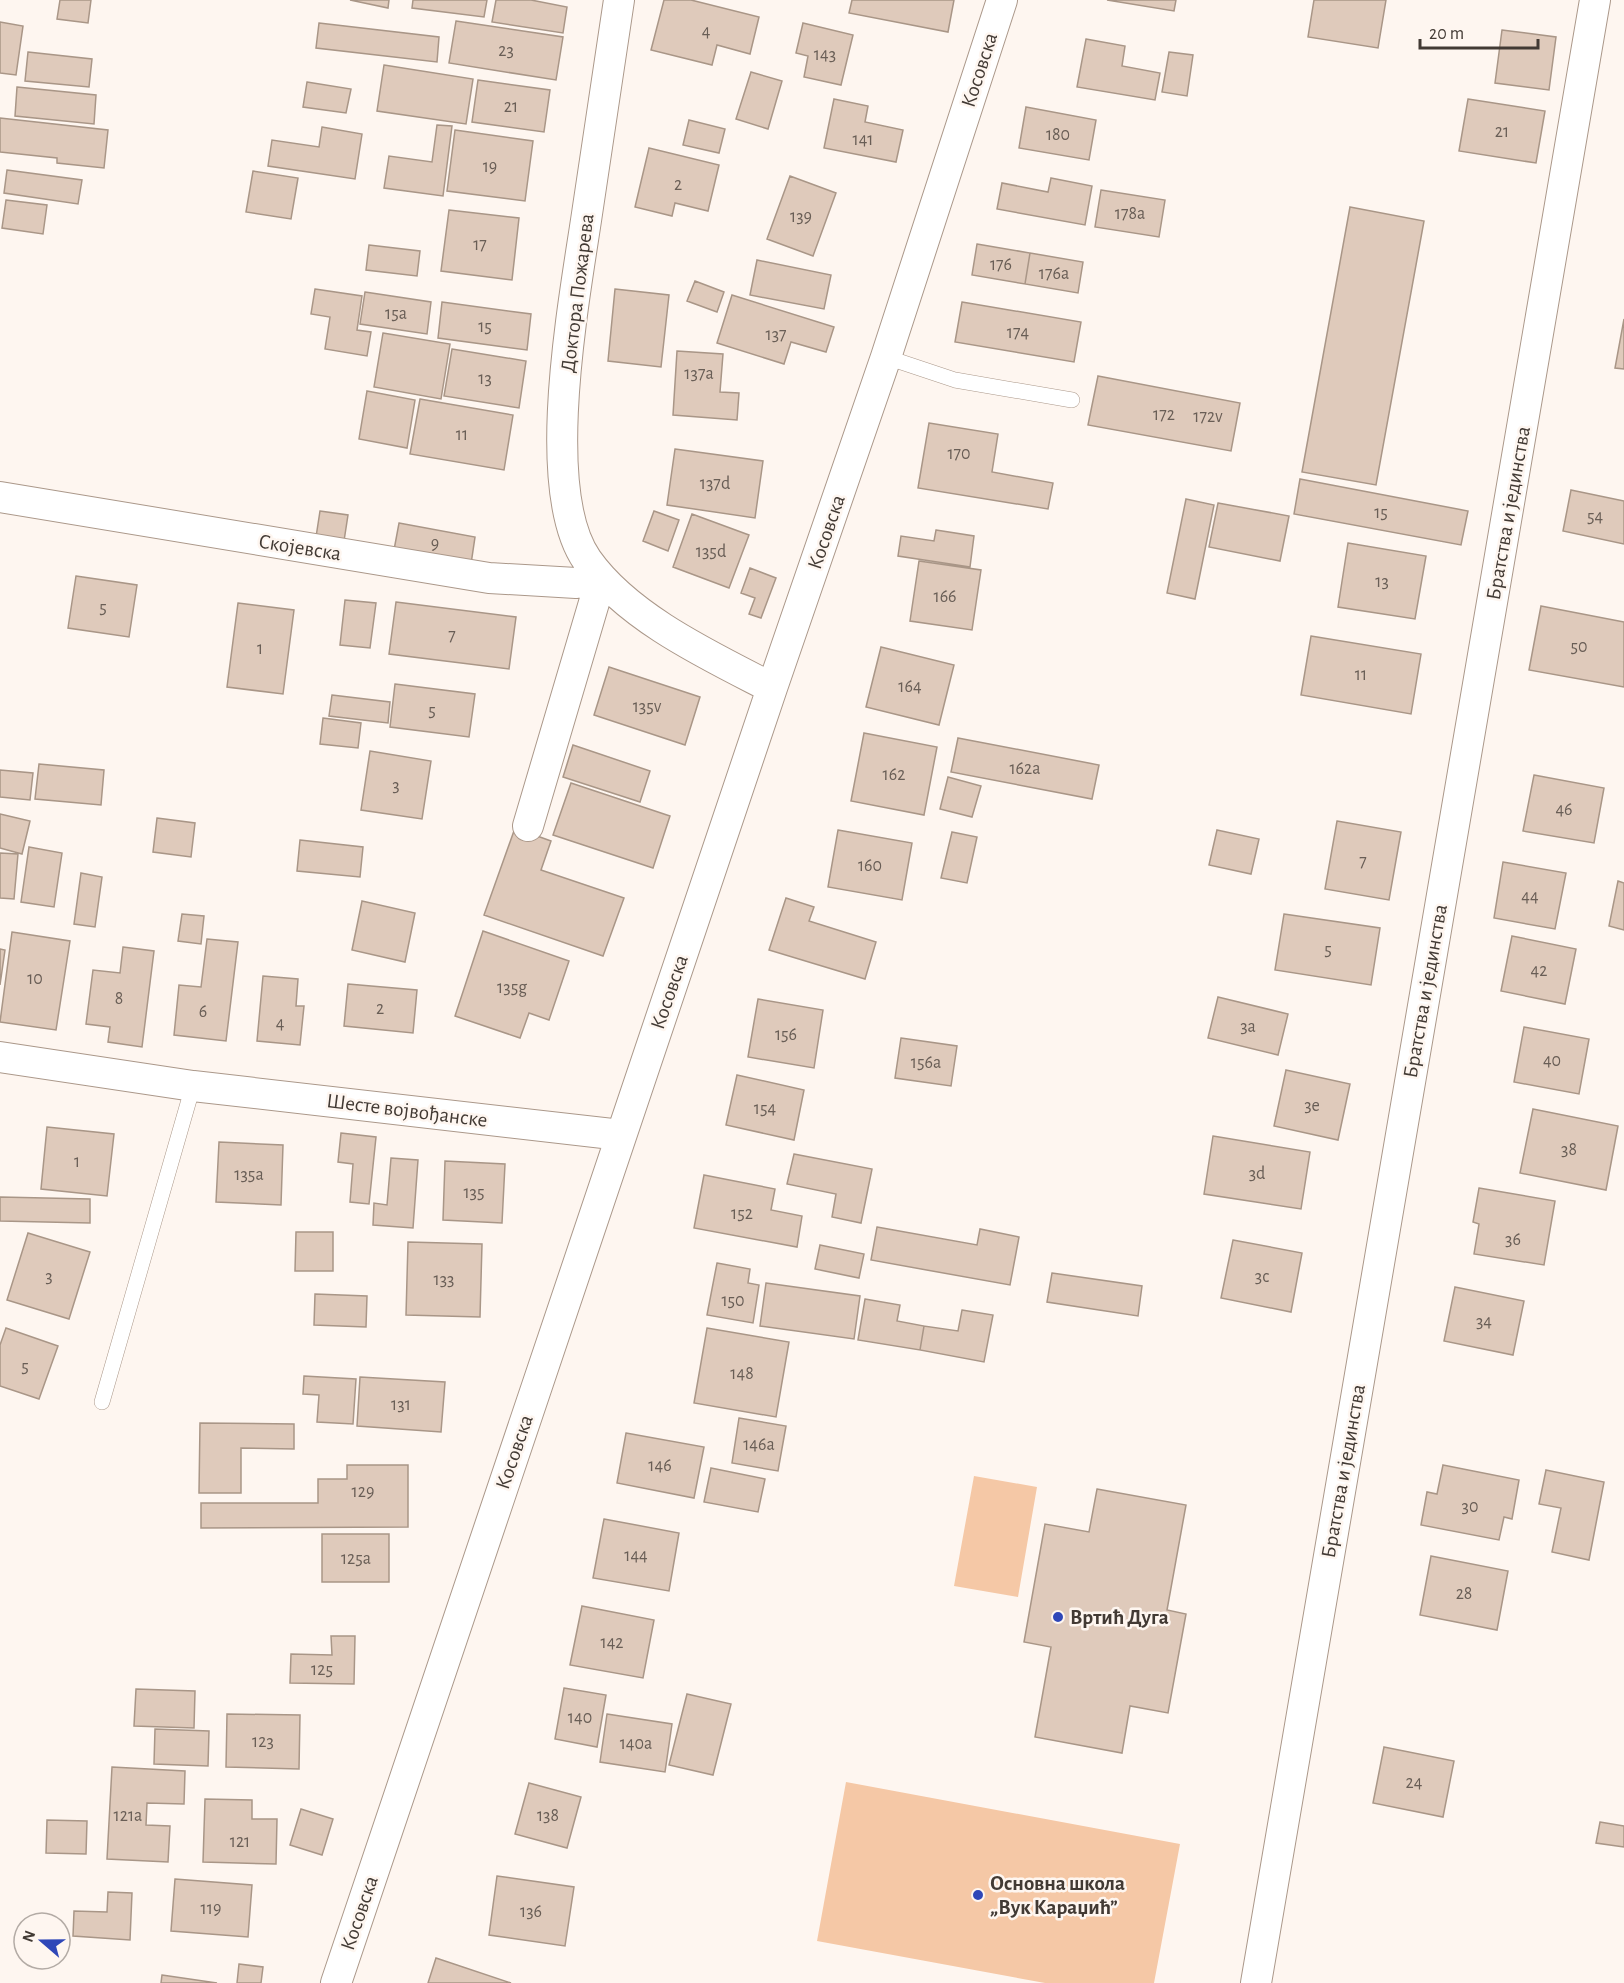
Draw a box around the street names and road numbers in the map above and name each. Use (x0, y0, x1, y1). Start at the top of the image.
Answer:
street label: Косовска (958, 30, 1002, 110)
street label: Доктора Пожарева (557, 212, 598, 374)
street label: Братства и јединства (1483, 424, 1534, 602)
street label: Косовска (804, 492, 849, 572)
street label: Скојевска (257, 531, 343, 564)
street label: Братства и јединства (1400, 902, 1451, 1080)
street label: Косовска (647, 952, 692, 1032)
street label: Шесте војвођанске (325, 1090, 489, 1131)
street label: Братства и јединства (1318, 1382, 1369, 1560)
street label: Косовска (492, 1412, 537, 1492)
street label: Косовска (337, 1873, 382, 1953)

